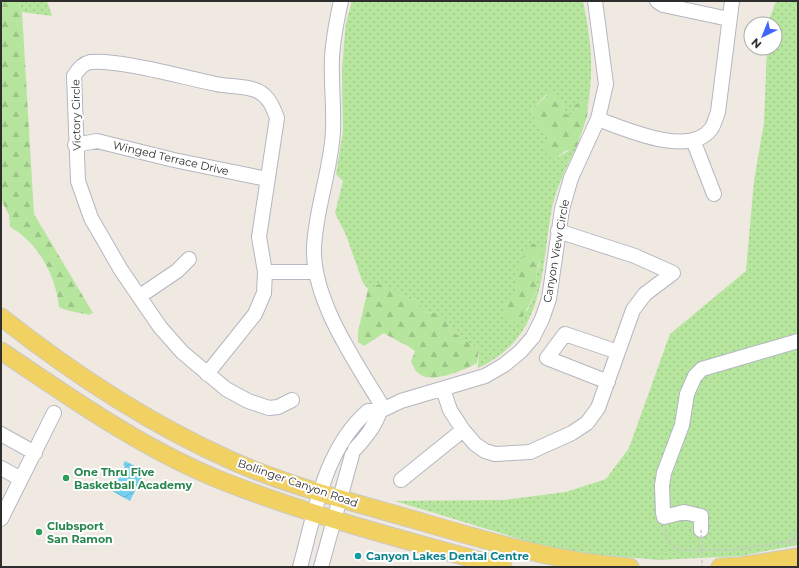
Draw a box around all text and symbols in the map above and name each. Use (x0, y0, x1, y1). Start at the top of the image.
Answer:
north arrow (743, 16, 783, 56)
text: N (748, 35, 764, 51)
street label: Victory Circle (68, 79, 84, 151)
street label: Winged Terrace Drive (112, 138, 231, 178)
street label: Canyon View Circle (540, 198, 572, 304)
street label: Bollinger Canyon Road (236, 456, 360, 510)
place label: One Thru Five Basketball Academy (74, 465, 192, 492)
marker: One Thru Five Basketball Academy (61, 473, 71, 483)
place label: Clubsport San Ramon (47, 519, 113, 546)
marker: Clubsport San Ramon (34, 527, 44, 537)
place label: Canyon Lakes Dental Centre (366, 549, 529, 563)
marker: Canyon Lakes Dental Centre (353, 551, 363, 561)

